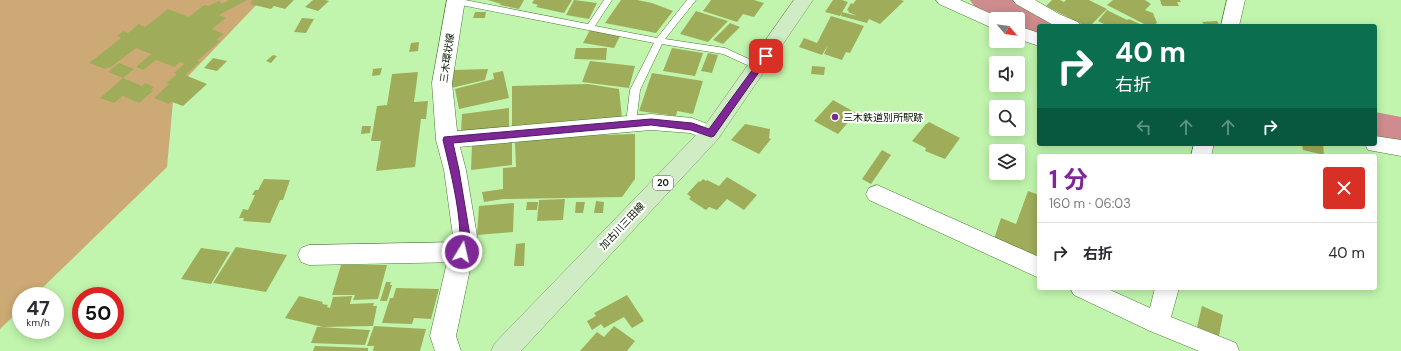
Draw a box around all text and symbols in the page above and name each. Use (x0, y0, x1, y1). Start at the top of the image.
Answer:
north arrow (989, 12, 1025, 48)
map controls (989, 12, 1025, 180)
street label: 三木環状線 (437, 32, 457, 84)
text: 40 m (1115, 34, 1186, 71)
pin (749, 39, 783, 73)
icon: right (1049, 40, 1101, 92)
icon: arrive (755, 45, 777, 67)
button: sound (989, 56, 1025, 92)
text: 右折 (1115, 73, 1151, 97)
button: search (989, 100, 1025, 136)
place label: 三木鉄道別所駅跡 (843, 111, 923, 124)
marker: 三木鉄道別所駅跡 (830, 112, 840, 122)
icon: left (1133, 116, 1155, 138)
icon: ahead (1175, 116, 1197, 138)
icon: ahead (1217, 116, 1239, 138)
icon: right (1259, 116, 1281, 138)
button: layers (989, 144, 1025, 180)
text: 1 分 (1049, 164, 1087, 195)
button: close (1323, 167, 1365, 209)
road number: 20 (653, 176, 673, 190)
text: 160 m · 06:03 (1049, 195, 1131, 212)
street label: 加古川三田線 (597, 200, 647, 252)
position arrow (441, 231, 483, 273)
icon: right (1049, 242, 1071, 264)
text: 40 m (1328, 243, 1365, 263)
text: 右折 (1083, 244, 1113, 264)
speed limit sign: 50 (72, 287, 124, 339)
text: 47 (26, 295, 50, 321)
text: km/h (26, 316, 50, 329)

